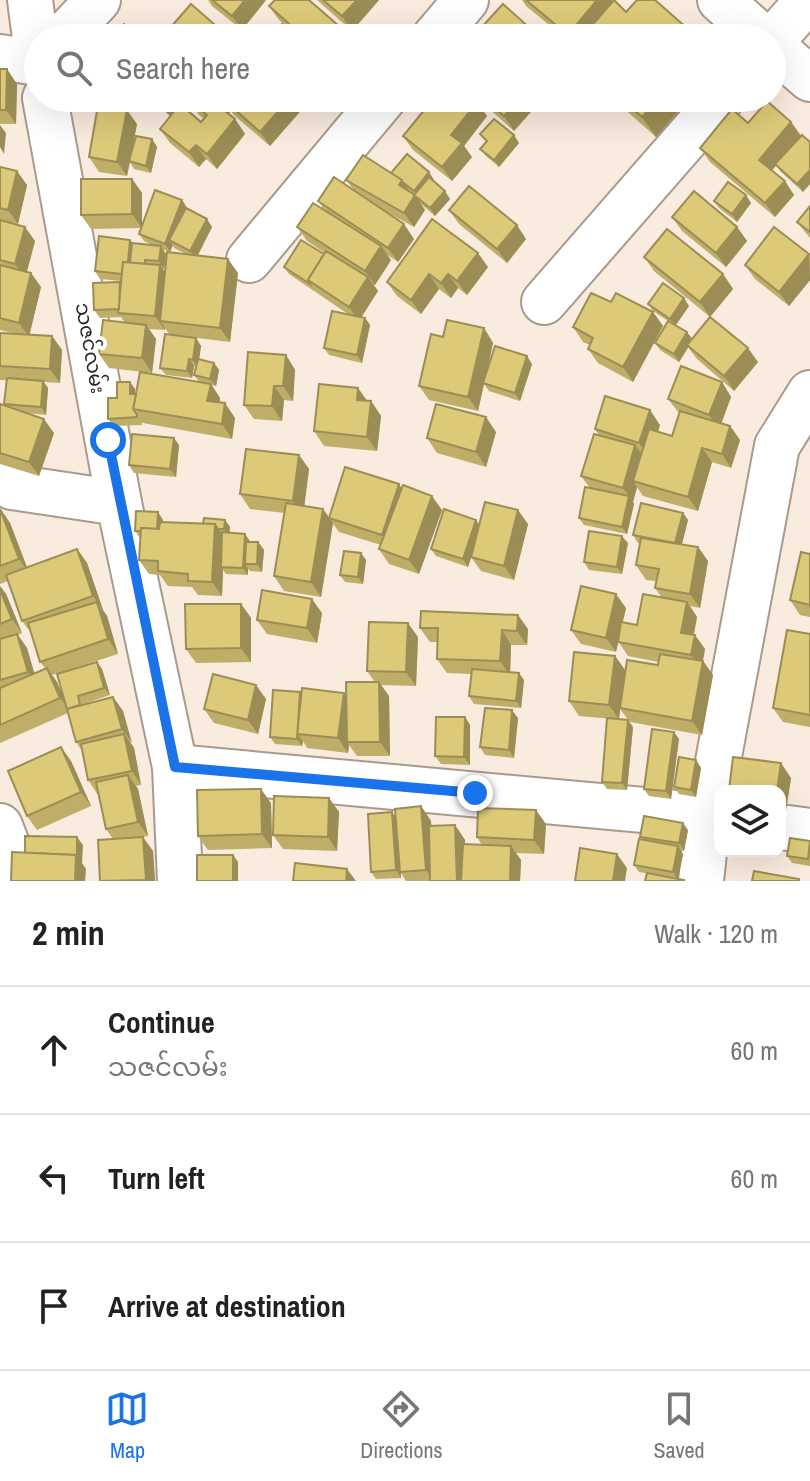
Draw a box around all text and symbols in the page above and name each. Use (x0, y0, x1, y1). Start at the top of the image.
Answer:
search box (24, 24, 786, 112)
icon: search (52, 46, 96, 90)
text: Search here (116, 48, 250, 88)
street label: သဇင်လမ်း (70, 300, 112, 396)
route start (90, 422, 126, 458)
route end (457, 775, 493, 811)
map controls (714, 785, 786, 857)
button: layers (714, 785, 786, 857)
text: 2 min (32, 910, 105, 956)
text: Walk · 120 m (654, 916, 778, 951)
text: Continue (108, 1002, 215, 1042)
icon: ahead (32, 1028, 76, 1072)
text: 60 m (731, 1033, 778, 1068)
text: သဇင်လမ်း (108, 1049, 228, 1084)
icon: left (32, 1156, 76, 1200)
text: Turn left (108, 1158, 205, 1198)
text: 60 m (731, 1161, 778, 1196)
icon: arrive (32, 1284, 76, 1328)
text: Arrive at destination (108, 1286, 346, 1326)
tab: Map (105, 1387, 149, 1465)
tab: Directions (360, 1387, 443, 1465)
tab: Saved (653, 1387, 705, 1465)

